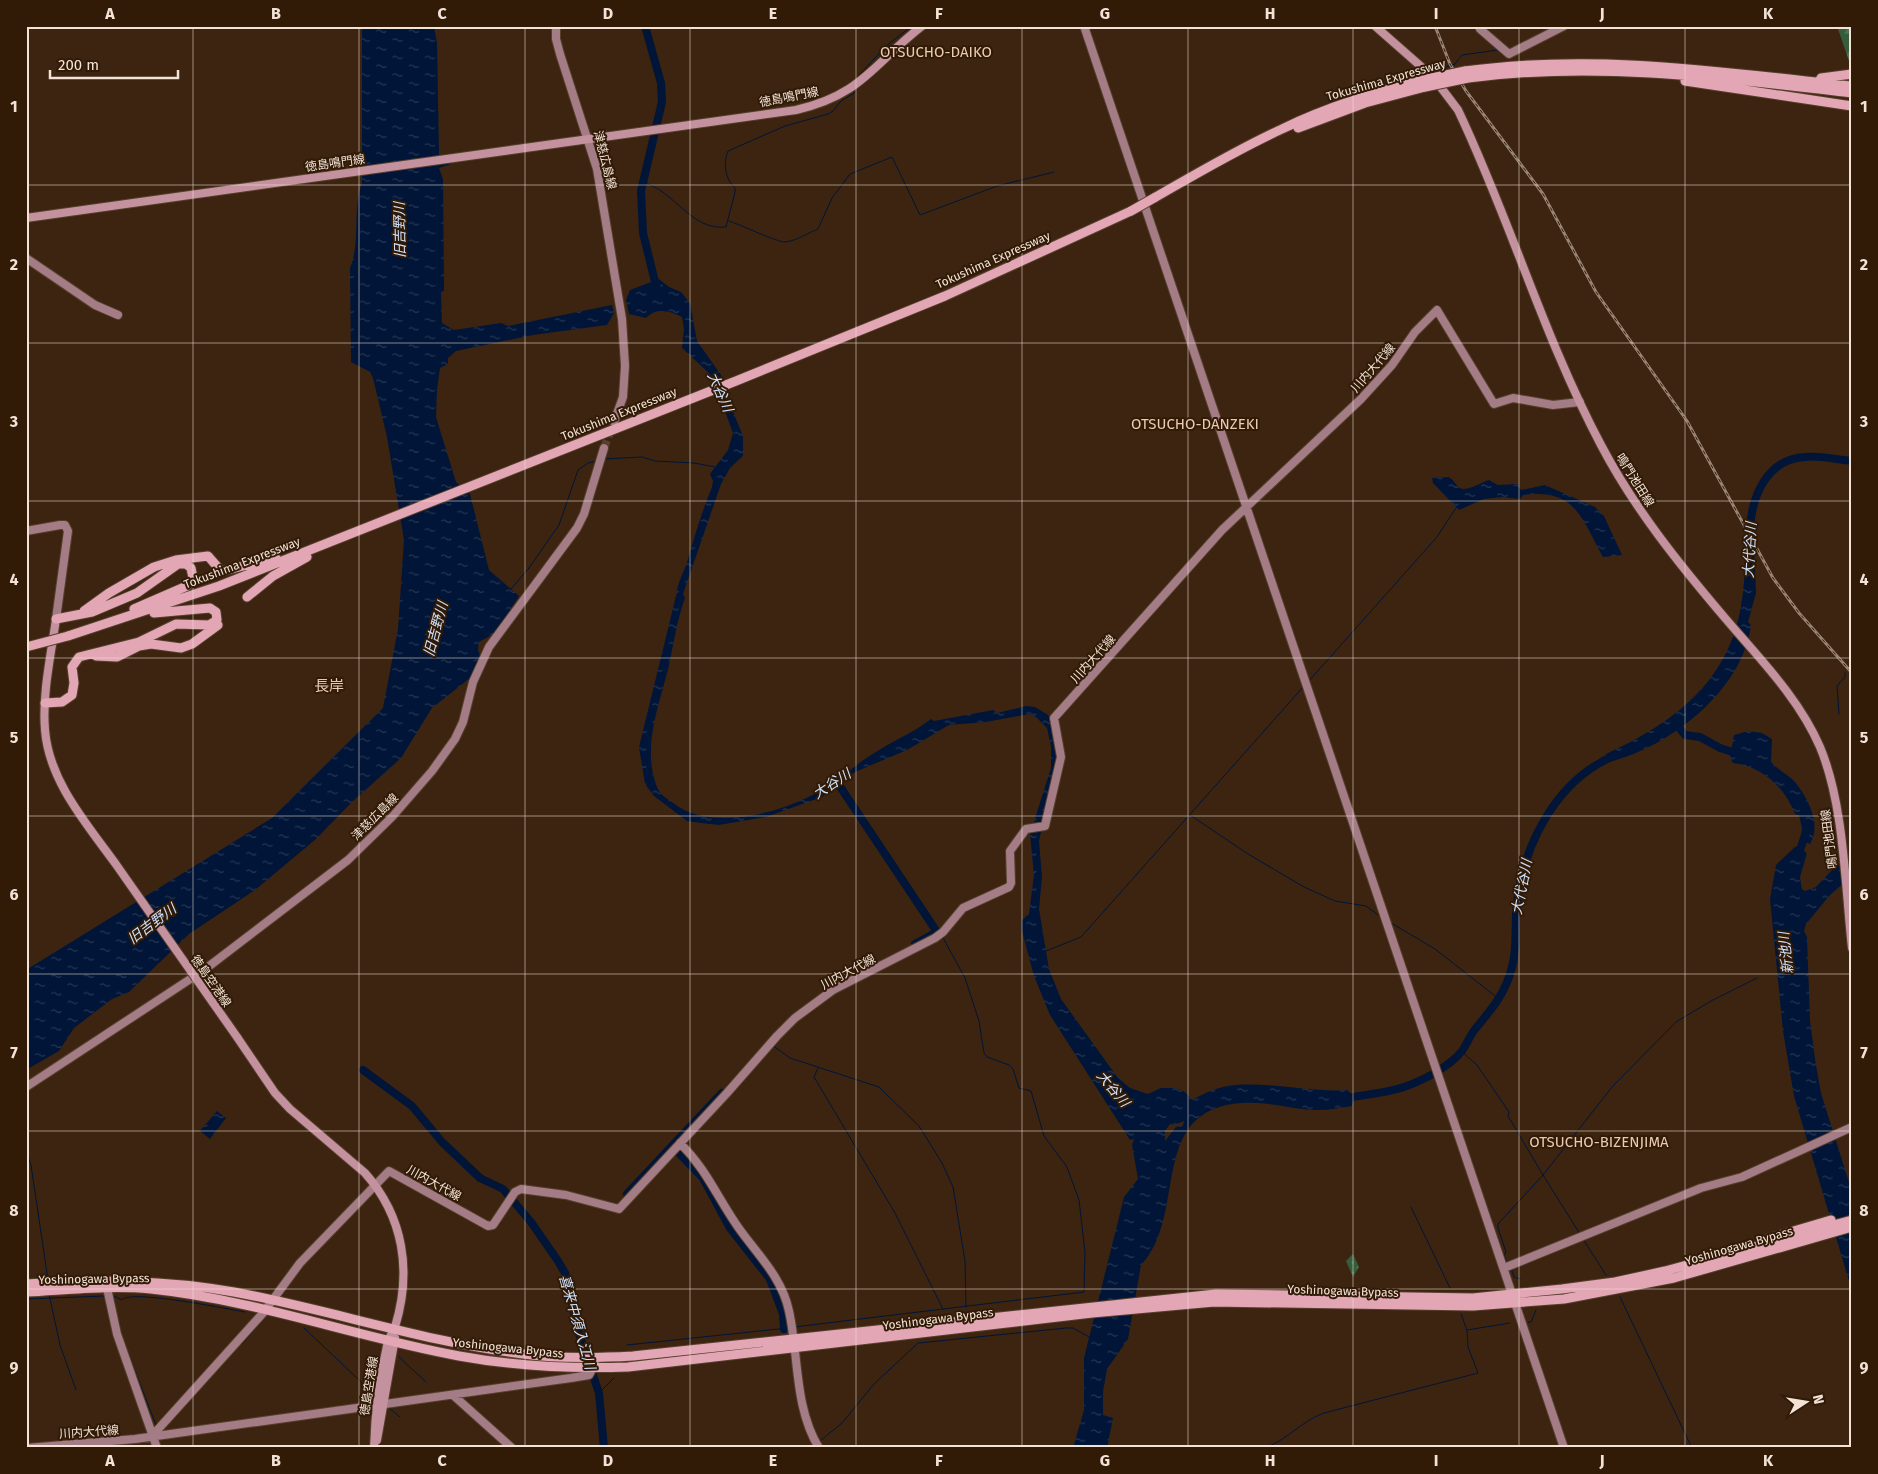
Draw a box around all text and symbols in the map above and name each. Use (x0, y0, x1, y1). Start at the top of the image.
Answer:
text: A (104, 4, 115, 23)
text: B (271, 4, 281, 23)
text: C (437, 4, 447, 23)
text: D (603, 4, 613, 23)
text: E (769, 4, 777, 23)
text: F (935, 4, 943, 23)
text: G (1100, 4, 1110, 23)
text: H (1265, 4, 1275, 23)
text: I (1434, 4, 1438, 23)
text: J (1598, 4, 1605, 23)
text: K (1763, 4, 1774, 23)
district label: OTSUCHO-DAIKO (880, 43, 992, 61)
scale bar (50, 48, 178, 80)
text: 200 m (58, 56, 99, 74)
street label: Tokushima Expressway (1325, 56, 1447, 104)
street label: 徳島鳴門線 (758, 84, 820, 110)
text: 1 (10, 97, 18, 116)
text: 1 (1860, 97, 1868, 116)
street label: 津慈広島線 (591, 129, 619, 191)
street label: 徳島鳴門線 (304, 152, 366, 174)
water label: 旧吉野川 (391, 200, 409, 258)
street label: Tokushima Expressway (934, 228, 1052, 292)
text: 2 (10, 255, 18, 274)
text: 2 (1860, 255, 1868, 274)
street label: 川内大代線 (1348, 341, 1398, 395)
water label: 大谷川 (704, 369, 737, 416)
street label: Tokushima Expressway (559, 384, 679, 444)
text: 3 (9, 412, 18, 431)
text: 3 (1859, 412, 1868, 431)
district label: OTSUCHO-DANZEKI (1131, 415, 1259, 433)
street label: 鳴門池田線 (1613, 451, 1657, 509)
water label: 大代谷川 (1740, 520, 1760, 578)
street label: Tokushima Expressway (182, 534, 302, 592)
text: 4 (9, 570, 19, 589)
text: 4 (1859, 570, 1869, 589)
water label: 旧吉野川 (421, 598, 452, 658)
street label: 川内大代線 (1068, 632, 1118, 686)
district label: 長岸 (314, 677, 344, 695)
text: 5 (10, 728, 19, 747)
text: 5 (1860, 728, 1869, 747)
water label: 大谷川 (810, 764, 856, 803)
street label: 津慈広島線 (349, 791, 401, 843)
street label: 鳴門池田線 (1818, 808, 1840, 870)
water label: 大代谷川 (1508, 856, 1536, 916)
text: 6 (9, 885, 19, 904)
text: 6 (1859, 885, 1869, 904)
water label: 旧吉野川 (125, 899, 181, 948)
water label: 新池川 (1775, 929, 1797, 975)
street label: 徳島空港線 (188, 952, 234, 1010)
street label: 川内大代線 (818, 952, 878, 992)
text: 7 (10, 1043, 18, 1062)
text: 7 (1860, 1043, 1868, 1062)
water label: 大谷川 (1093, 1067, 1134, 1112)
district label: OTSUCHO-BIZENJIMA (1529, 1133, 1669, 1151)
street label: 川内大代線 (404, 1162, 464, 1204)
text: 8 (9, 1201, 19, 1220)
text: 8 (1859, 1201, 1869, 1220)
street label: Yoshinogawa Bypass (1684, 1224, 1795, 1268)
street label: Yoshinogawa Bypass (38, 1271, 150, 1287)
water label: 喜来中須入江川 (555, 1273, 599, 1373)
street label: Yoshinogawa Bypass (1287, 1282, 1399, 1300)
street label: Yoshinogawa Bypass (882, 1305, 994, 1333)
street label: Yoshinogawa Bypass (452, 1335, 564, 1361)
street label: 徳島空港線 (357, 1355, 381, 1417)
text: 9 (10, 1358, 19, 1377)
text: 9 (1860, 1358, 1869, 1377)
north arrow (1780, 1376, 1830, 1426)
text: N (1809, 1393, 1828, 1406)
street label: 川内大代線 (59, 1423, 119, 1441)
text: A (104, 1451, 115, 1470)
text: B (271, 1451, 281, 1470)
text: C (437, 1451, 447, 1470)
text: D (603, 1451, 613, 1470)
text: E (769, 1451, 777, 1470)
text: F (935, 1451, 943, 1470)
text: G (1100, 1451, 1110, 1470)
text: H (1265, 1451, 1275, 1470)
text: I (1434, 1451, 1438, 1470)
text: J (1598, 1451, 1605, 1470)
text: K (1763, 1451, 1774, 1470)

